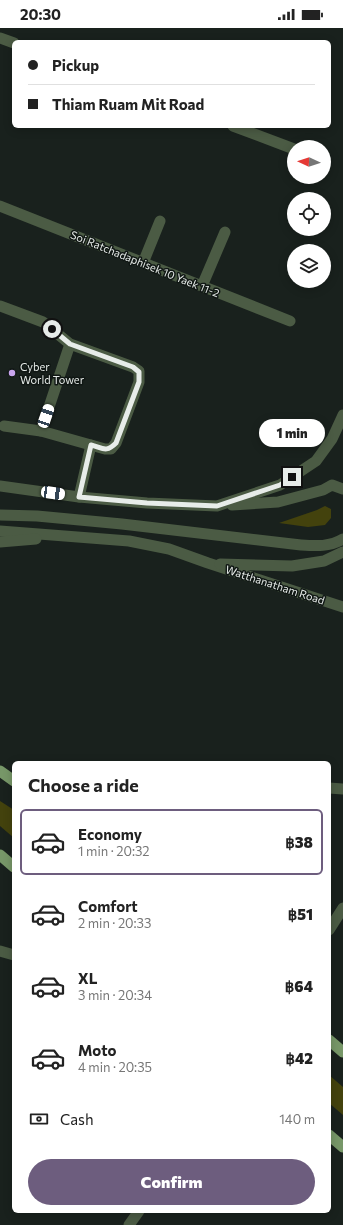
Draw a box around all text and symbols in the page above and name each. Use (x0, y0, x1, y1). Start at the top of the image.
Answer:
text: 20:30 (20, 5, 61, 23)
text: Pickup (52, 56, 99, 74)
text: Thiam Ruam Mit Road (52, 95, 204, 113)
north arrow (287, 140, 331, 184)
map controls (287, 140, 331, 288)
button: locate (287, 192, 331, 236)
street label: Soi Ratchadaphisek 10 Yaek 11-2 (69, 228, 222, 299)
button: layers (287, 244, 331, 288)
route start (43, 320, 61, 338)
place label: Cyber World Tower (20, 360, 85, 386)
marker: Cyber World Tower (7, 368, 17, 378)
car (36, 403, 56, 429)
callout: 1 min (259, 419, 325, 447)
text: 1 min (276, 425, 308, 441)
route end (283, 468, 301, 486)
car (40, 485, 66, 501)
street label: Watthanatham Road (224, 562, 326, 607)
text: Choose a ride (28, 774, 139, 796)
icon: car (30, 824, 66, 860)
text: Economy (78, 825, 142, 843)
text: ฿38 (285, 833, 313, 851)
text: 1 min · 20:32 (78, 843, 150, 859)
icon: car (30, 896, 66, 932)
text: Comfort (78, 897, 138, 915)
text: ฿51 (288, 905, 313, 923)
text: 2 min · 20:33 (78, 915, 151, 931)
icon: car (30, 968, 66, 1004)
text: XL (78, 969, 97, 987)
text: ฿64 (285, 977, 313, 995)
text: 3 min · 20:34 (78, 987, 152, 1003)
icon: car (30, 1040, 66, 1076)
text: Moto (78, 1041, 117, 1059)
text: ฿42 (286, 1049, 313, 1067)
text: 4 min · 20:35 (78, 1059, 152, 1075)
icon: cash (28, 1108, 50, 1130)
text: Cash (60, 1110, 94, 1128)
text: 140 m (279, 1111, 315, 1127)
button: Confirm (28, 1159, 315, 1205)

